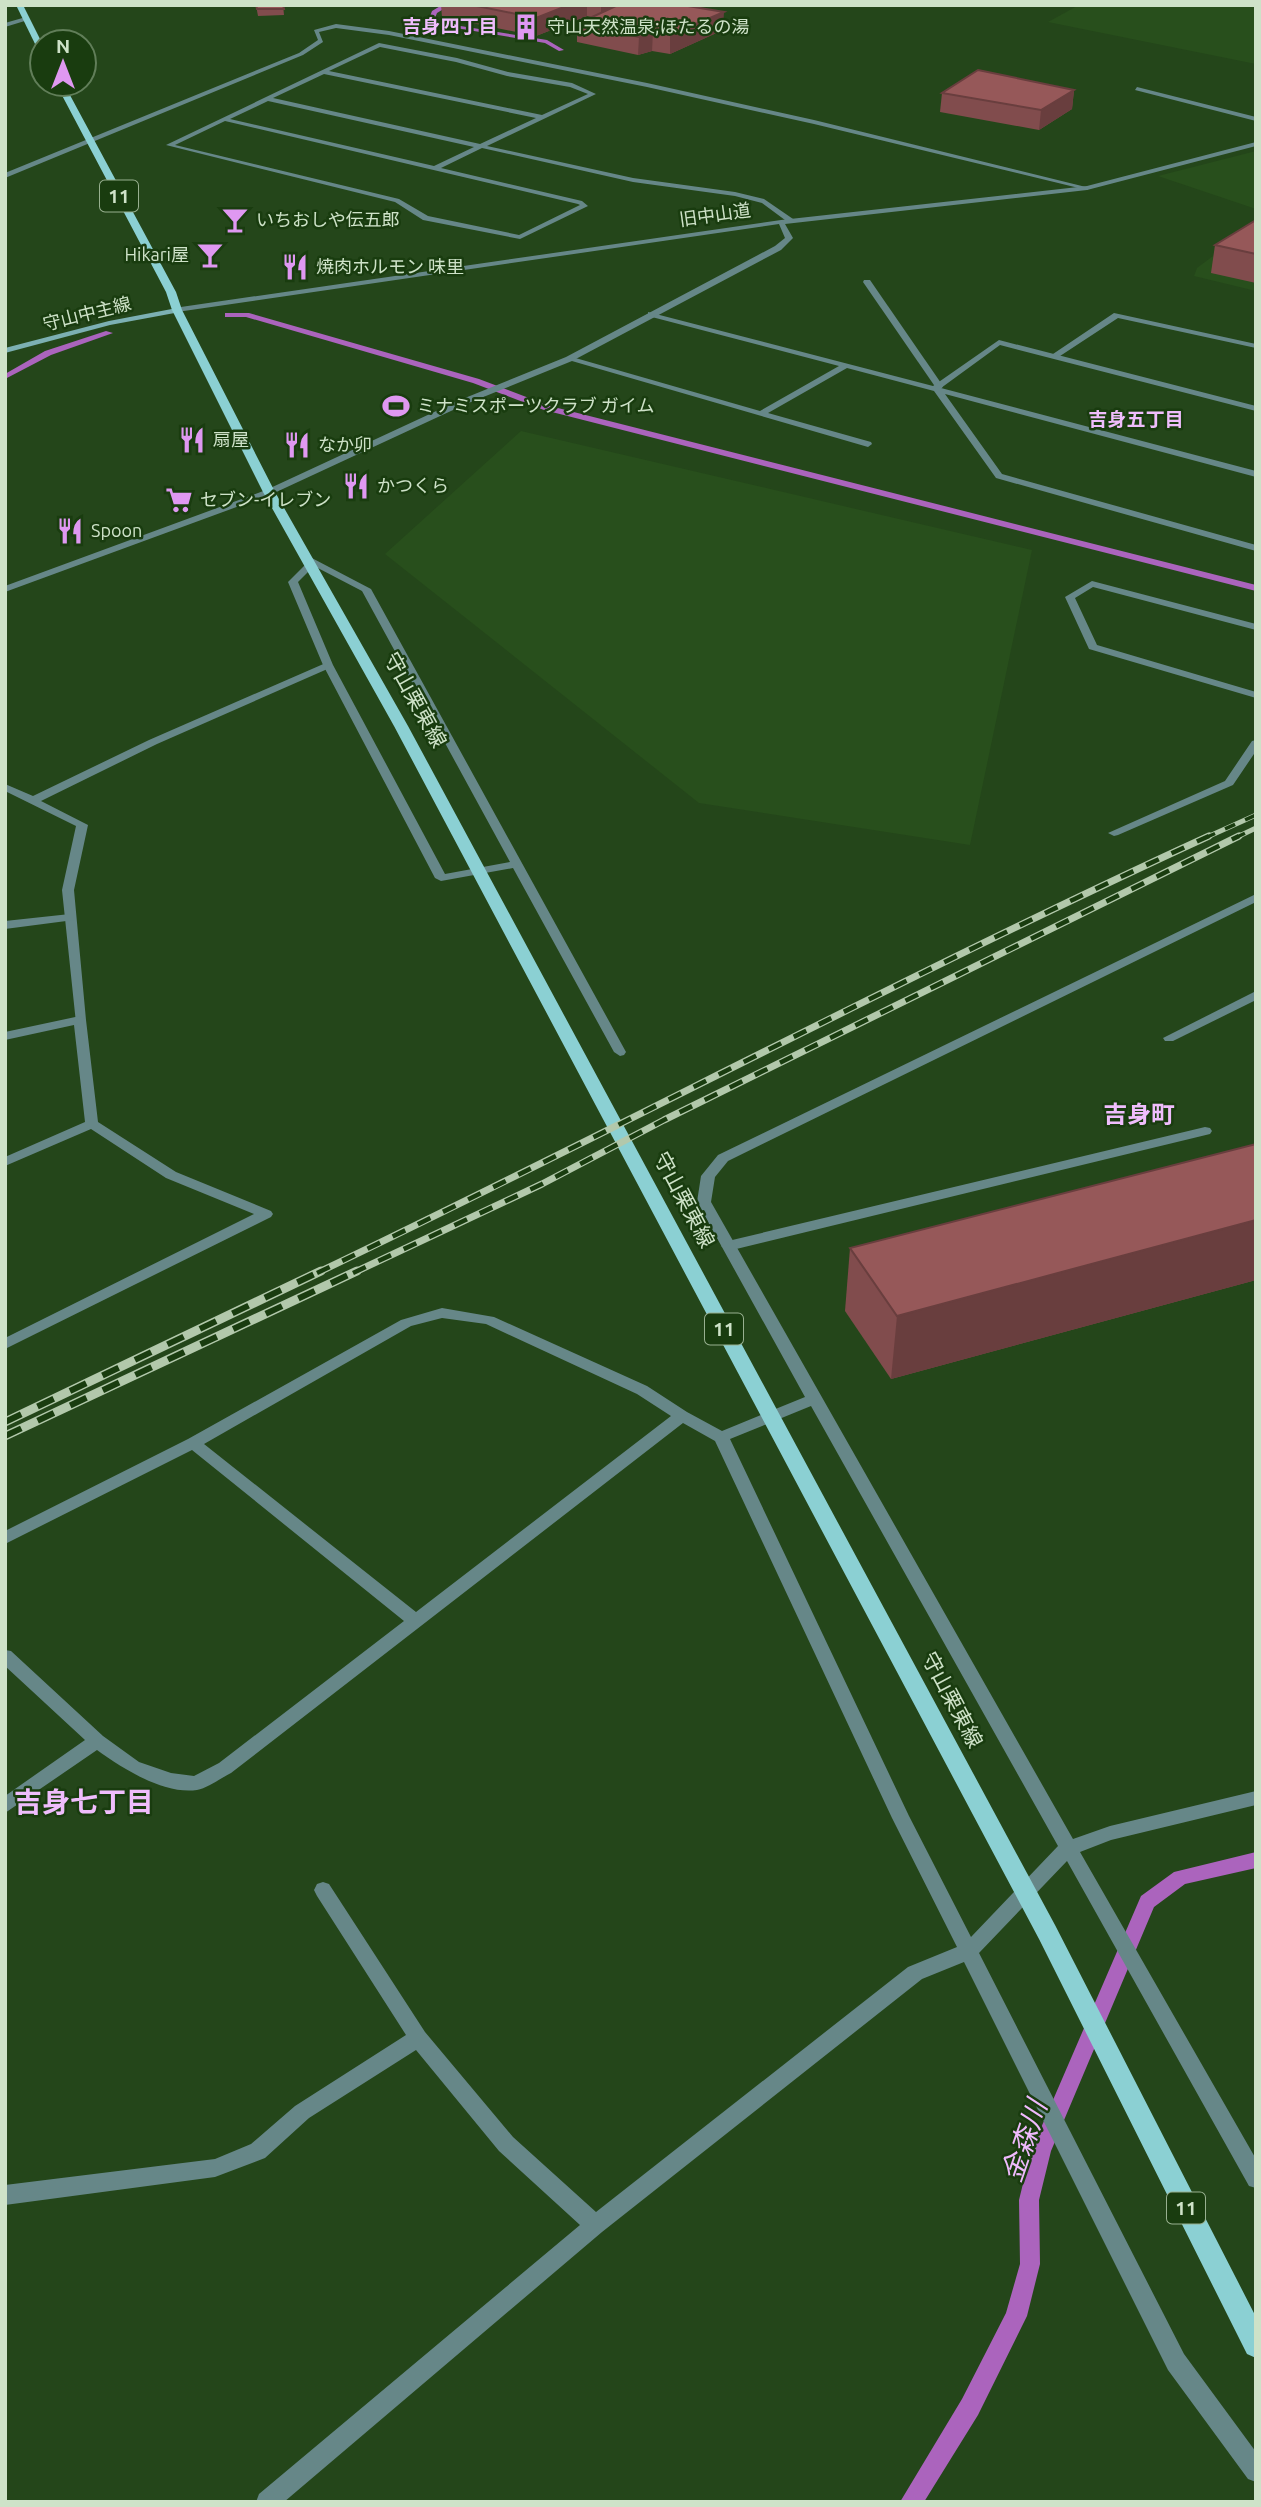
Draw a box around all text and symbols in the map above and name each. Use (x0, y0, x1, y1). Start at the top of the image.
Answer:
building icon: 守山天然温泉;ほたるの湯 (511, 12, 541, 42)
district label: 吉身四丁目 (402, 15, 498, 37)
place label: 守山天然温泉;ほたるの湯 (547, 16, 749, 36)
north arrow (28, 28, 98, 98)
text: N (56, 35, 70, 57)
road number: 11 (100, 180, 138, 212)
street label: 旧中山道 (678, 199, 752, 229)
bar icon: いちおしや伝五郎 (220, 205, 250, 235)
place label: いちおしや伝五郎 (256, 209, 400, 229)
bar icon: Hikari屋 (195, 240, 225, 270)
place label: Hikari屋 (125, 244, 189, 264)
restaurant icon: 焼肉ホルモン 味里 (280, 252, 310, 282)
place label: 焼肉ホルモン 味里 (316, 256, 464, 276)
street label: 守山中主線 (41, 292, 133, 334)
sports icon: ミナミスポーツクラブ ガイム (381, 391, 411, 421)
place label: ミナミスポーツクラブ ガイム (417, 395, 654, 415)
district label: 吉身五丁目 (1088, 408, 1184, 430)
restaurant icon: 扇屋 (177, 425, 207, 455)
place label: 扇屋 (213, 429, 249, 449)
restaurant icon: なか卯 (282, 430, 312, 460)
place label: なか卯 (318, 434, 372, 454)
restaurant icon: かつくら (341, 471, 371, 501)
place label: かつくら (377, 475, 449, 495)
supermarket icon: セブン-イレブン (164, 485, 194, 515)
place label: セブン-イレブン (200, 489, 331, 509)
restaurant icon: Spoon (55, 516, 85, 546)
place label: Spoon (91, 520, 142, 540)
street label: 守山栗東線 (380, 648, 452, 751)
district label: 吉身町 (1103, 1101, 1175, 1128)
street label: 守山栗東線 (650, 1148, 720, 1252)
road number: 11 (705, 1314, 743, 1344)
street label: 守山栗東線 (918, 1648, 988, 1752)
district label: 吉身七丁目 (14, 1786, 154, 1817)
water label: 金森川 (995, 2093, 1053, 2186)
road number: 11 (1167, 2192, 1205, 2224)

